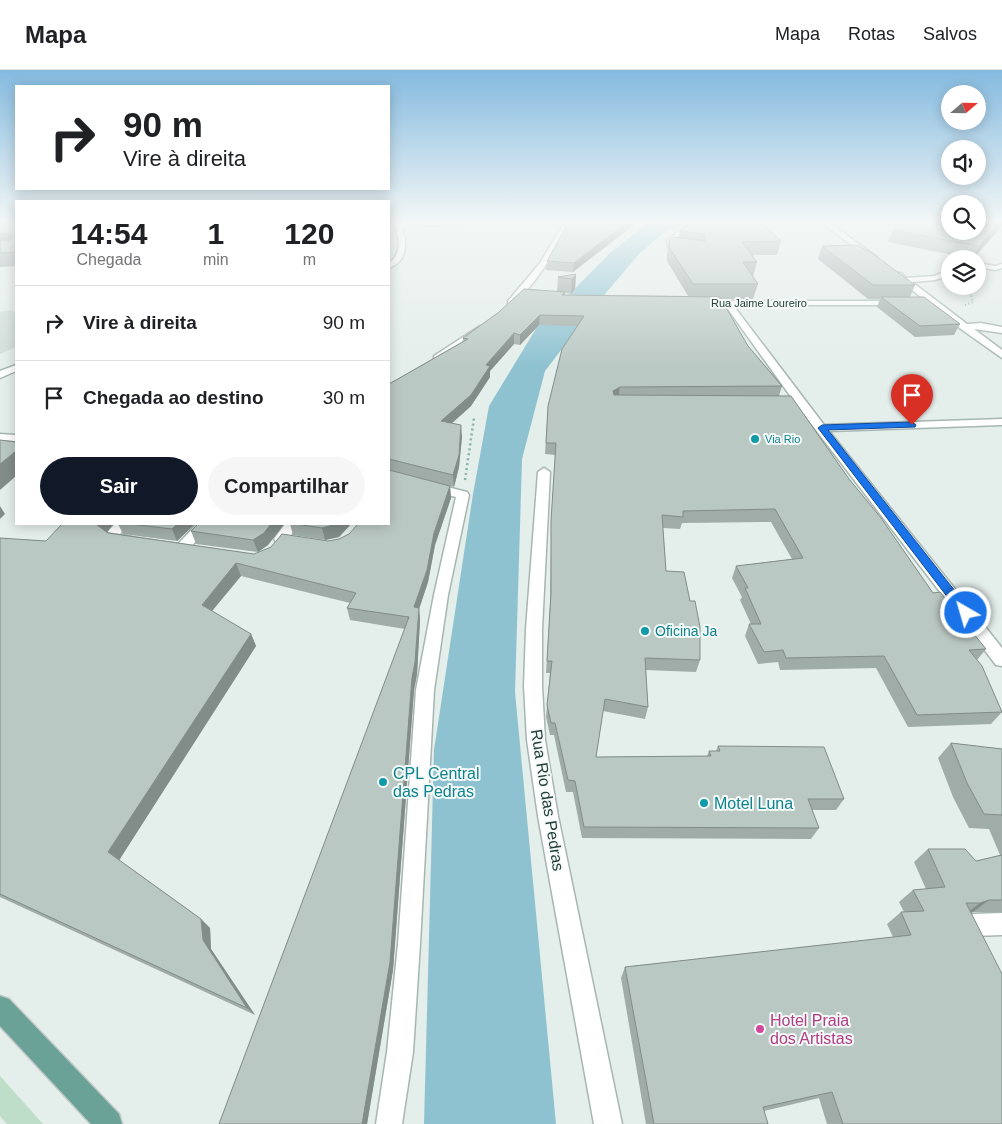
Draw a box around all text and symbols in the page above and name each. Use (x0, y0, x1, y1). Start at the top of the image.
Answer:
text: Mapa (25, 21, 86, 48)
text: Mapa (775, 24, 820, 44)
text: Rotas (848, 24, 895, 44)
text: Salvos (923, 24, 977, 44)
north arrow (941, 85, 986, 130)
map controls (941, 85, 986, 295)
icon: right (40, 105, 105, 170)
text: 90 m (123, 105, 203, 144)
button: sound (941, 140, 986, 185)
text: Vire à direita (123, 146, 246, 171)
button: search (941, 195, 986, 240)
text: 14:54 (71, 217, 147, 250)
text: 1 (207, 217, 224, 250)
text: 120 (284, 217, 334, 250)
button: layers (941, 250, 986, 295)
text: Chegada (76, 251, 141, 268)
text: min (203, 251, 229, 268)
text: m (303, 251, 316, 268)
street label: Rua Jaime Loureiro (711, 297, 807, 309)
icon: right (40, 309, 68, 337)
text: Vire à direita (83, 312, 197, 333)
text: 90 m (323, 312, 365, 333)
pin (891, 374, 933, 425)
icon: arrive (898, 381, 926, 409)
icon: arrive (40, 384, 68, 412)
text: Chegada ao destino (83, 387, 264, 408)
text: 30 m (323, 387, 365, 408)
marker: Via Rio (749, 433, 761, 445)
place label: Via Rio (765, 433, 800, 445)
button: Sair (40, 457, 198, 515)
button: Compartilhar (208, 457, 365, 515)
position arrow (939, 586, 991, 638)
place label: Oficina Ja (655, 623, 717, 639)
marker: Oficina Ja (639, 625, 651, 637)
street label: Rua Rio das Pedras (528, 728, 567, 872)
place label: CPL Central das Pedras (393, 765, 480, 800)
marker: CPL Central das Pedras (377, 776, 389, 788)
place label: Motel Luna (714, 795, 793, 812)
marker: Motel Luna (698, 797, 710, 809)
place label: Hotel Praia dos Artistas (770, 1012, 853, 1047)
marker: Hotel Praia dos Artistas (754, 1023, 766, 1035)

